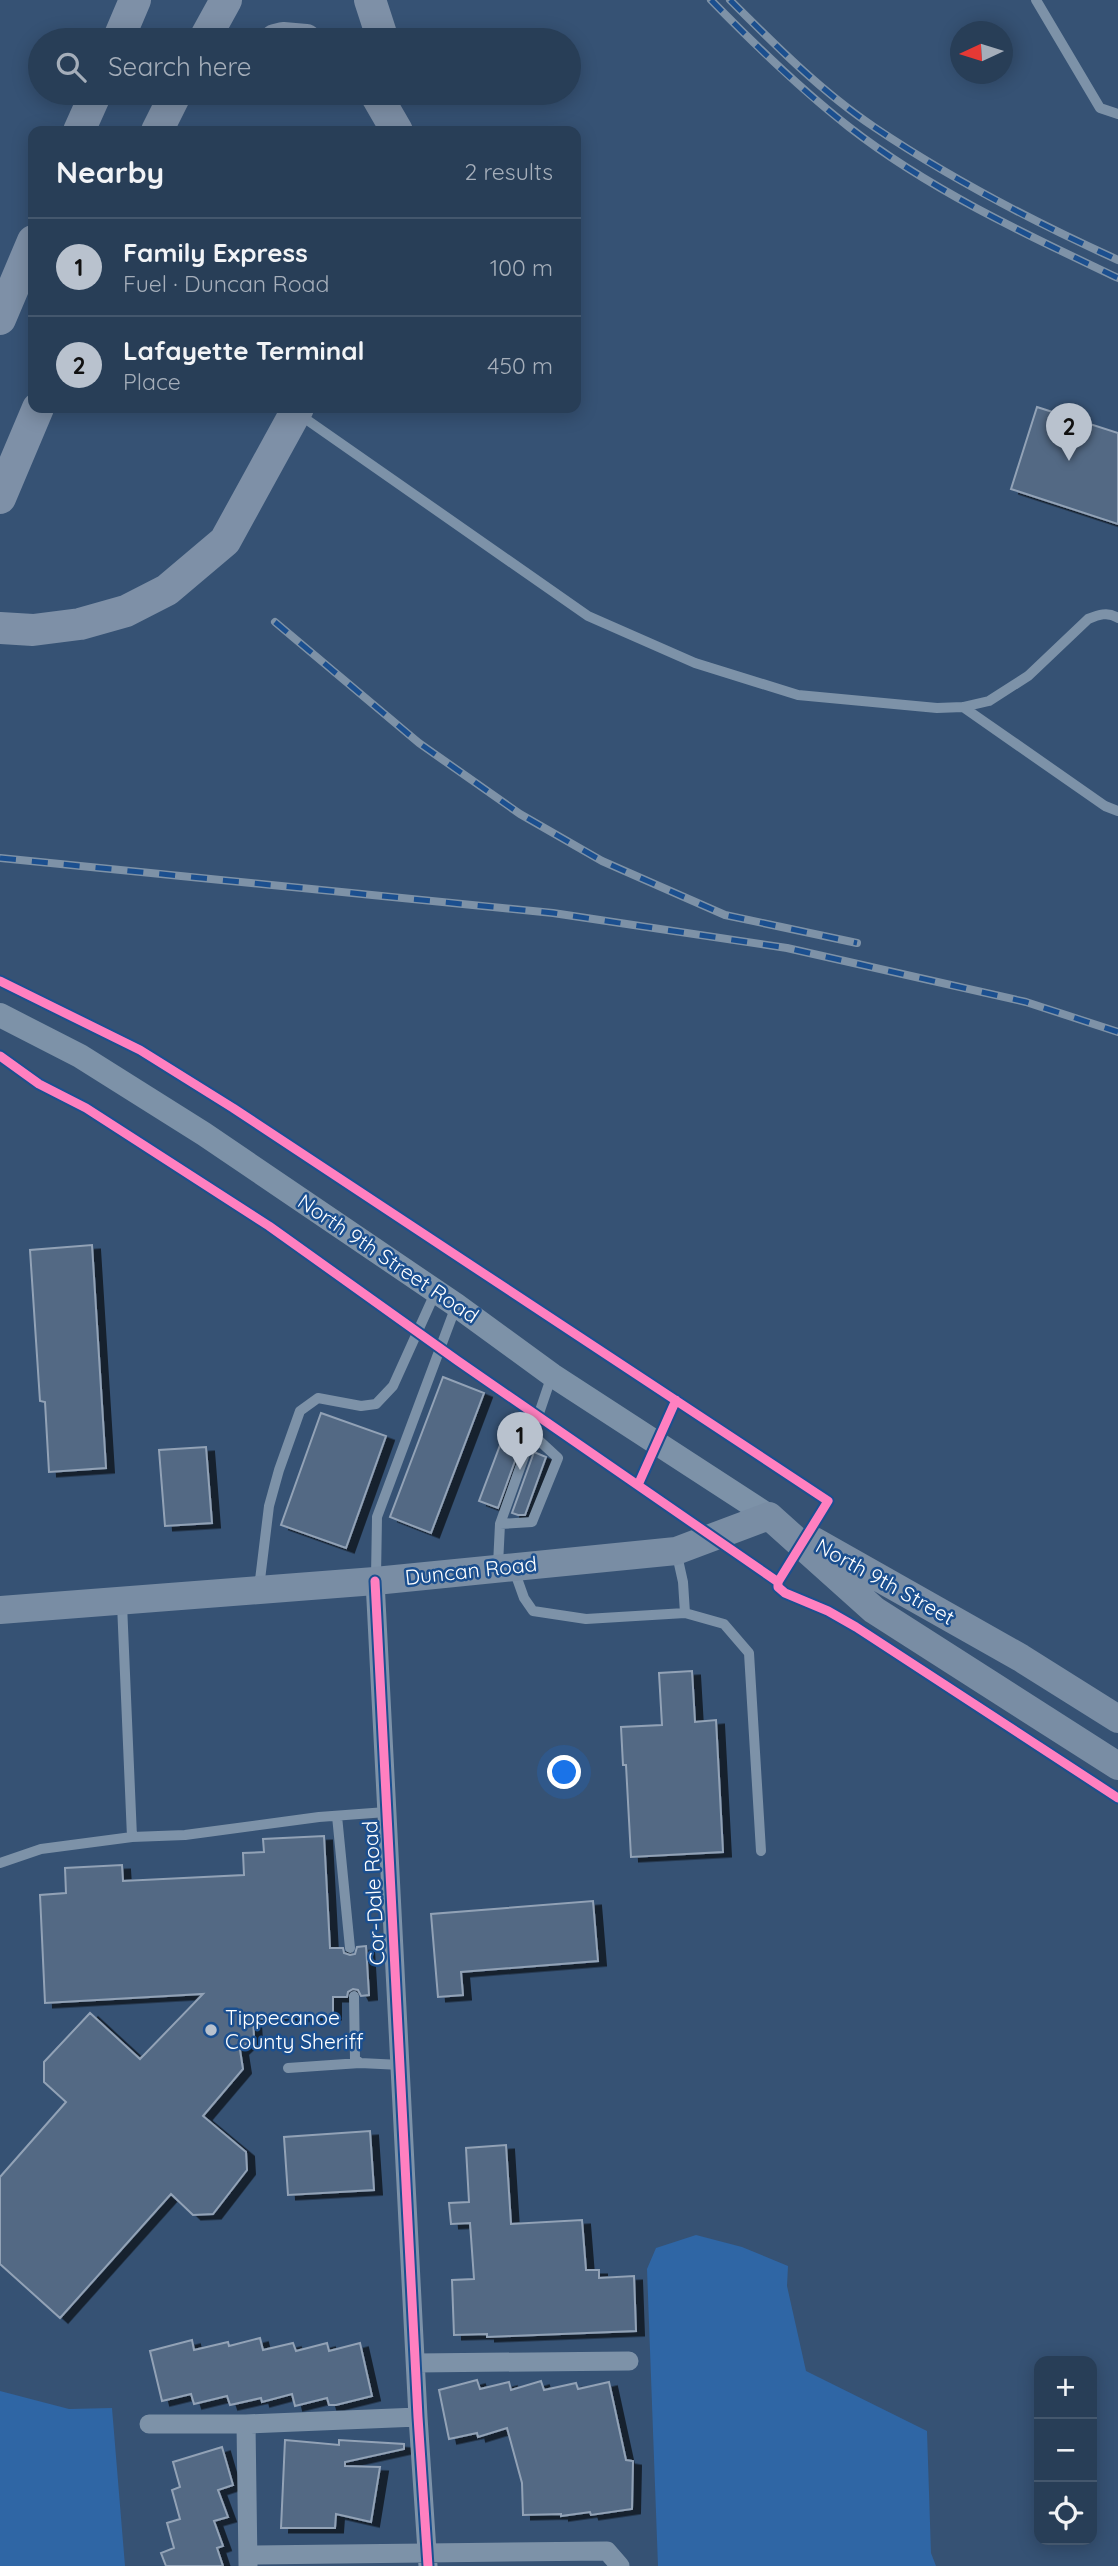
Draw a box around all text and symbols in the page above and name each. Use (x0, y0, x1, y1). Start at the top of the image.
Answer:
north arrow (950, 21, 1013, 84)
search box (28, 28, 581, 105)
icon: search (52, 48, 90, 86)
text: Search here (108, 50, 252, 83)
text: Nearby (56, 153, 164, 191)
text: 2 results (464, 157, 553, 186)
text: Family Express (123, 236, 308, 269)
text: 1 (75, 253, 83, 282)
text: 100 m (490, 253, 553, 282)
text: Fuel · Duncan Road (123, 269, 330, 298)
text: Lafayette Terminal (123, 334, 365, 367)
text: 2 (72, 351, 86, 380)
text: 450 m (487, 351, 553, 380)
text: Place (123, 367, 181, 396)
pin: 2 (1046, 403, 1092, 461)
street label: North 9th Street Road (293, 1188, 484, 1328)
pin: 1 (497, 1412, 543, 1470)
street label: North 9th Street (812, 1532, 959, 1630)
street label: Duncan Road (404, 1550, 538, 1590)
your location (547, 1755, 581, 1789)
street label: Cor-Dale Road (356, 1820, 390, 1966)
place label: Tippecanoe County Sheriff (225, 2004, 364, 2054)
marker: Tippecanoe County Sheriff (203, 2022, 219, 2038)
map controls (1034, 2356, 1097, 2545)
button: + (1034, 2356, 1097, 2419)
button: − (1034, 2419, 1097, 2482)
button: locate (1034, 2482, 1097, 2545)

